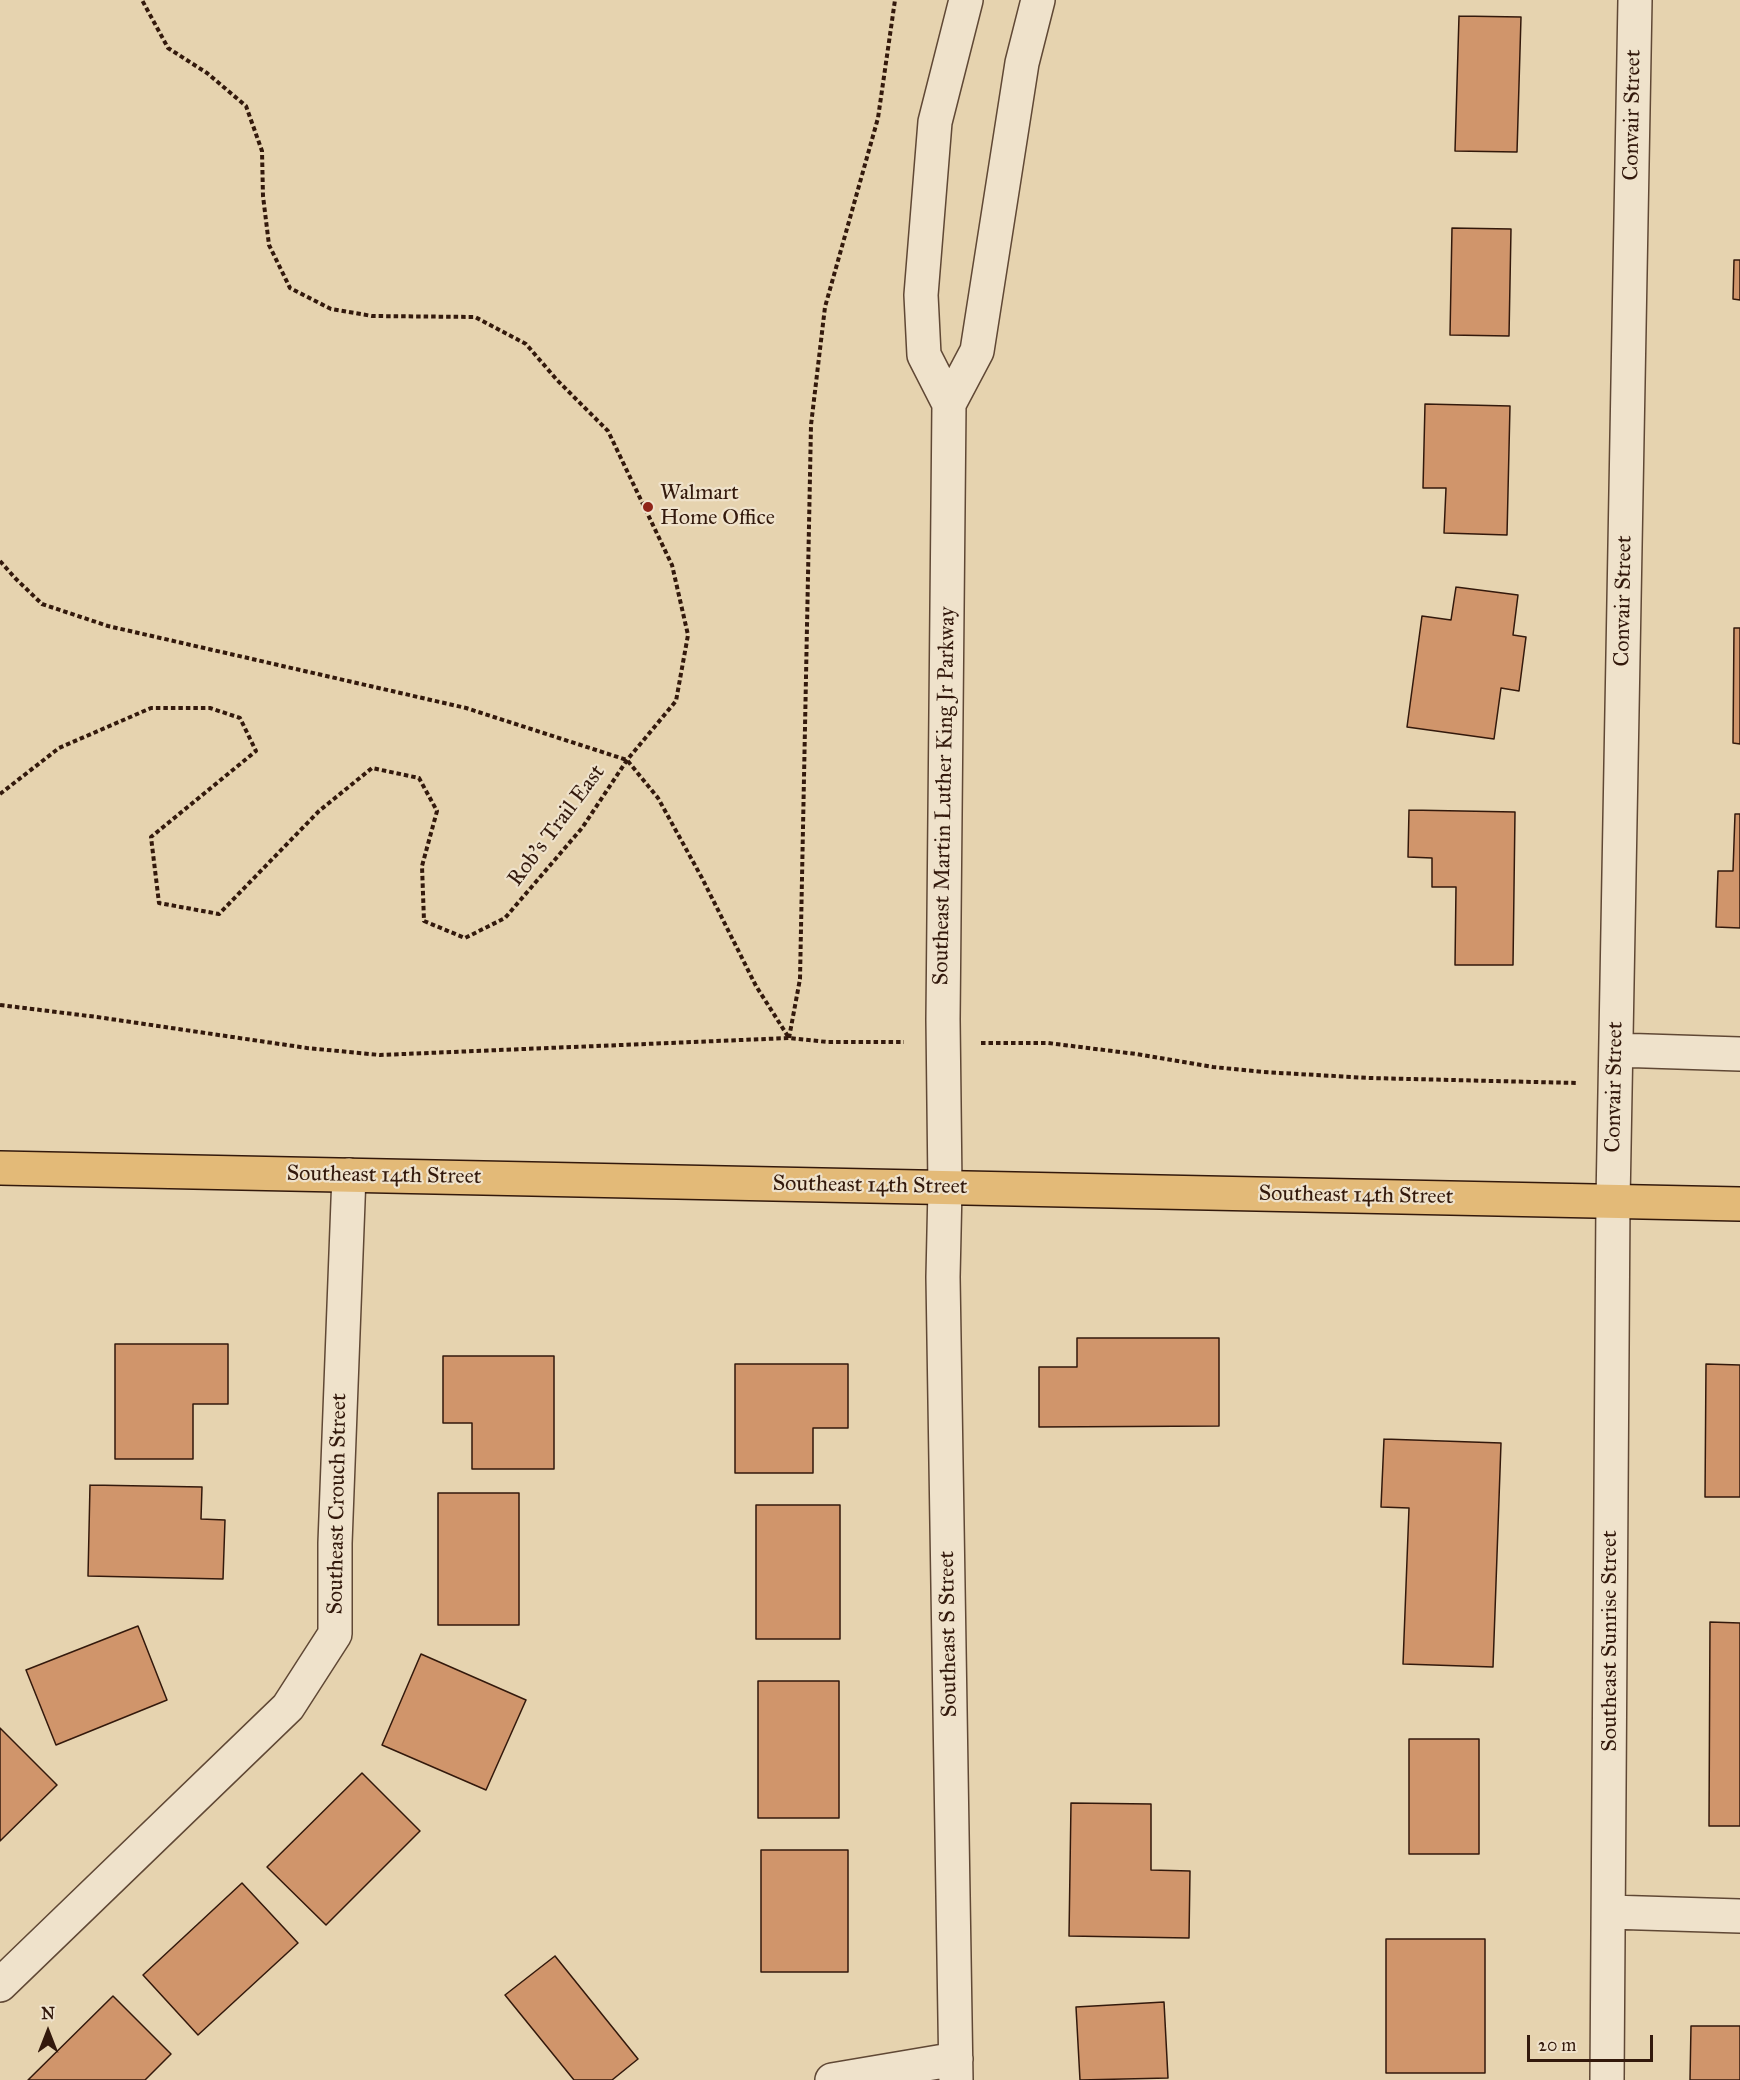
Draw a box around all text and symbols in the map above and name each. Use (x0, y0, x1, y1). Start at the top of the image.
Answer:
street label: Convair Street (1619, 49, 1647, 181)
place label: Walmart Home Office (660, 481, 775, 532)
marker: Walmart Home Office (641, 500, 655, 514)
street label: Convair Street (1610, 535, 1638, 667)
street label: Southeast Martin Luther King Jr Parkway (928, 606, 962, 986)
street label: Rob's Trail East (503, 760, 611, 892)
street label: Convair Street (1601, 1021, 1629, 1153)
street label: Southeast 14th Street (286, 1161, 482, 1191)
street label: Southeast 14th Street (772, 1171, 968, 1201)
street label: Southeast 14th Street (1258, 1181, 1454, 1211)
street label: Southeast Crouch Street (323, 1393, 353, 1615)
street label: Southeast Sunrise Street (1598, 1530, 1624, 1752)
street label: Southeast S Street (934, 1550, 964, 1718)
north arrow (18, 2002, 78, 2062)
text: N (41, 2004, 55, 2023)
scale bar (1530, 2023, 1656, 2061)
text: 20 m (1538, 2034, 1576, 2056)

